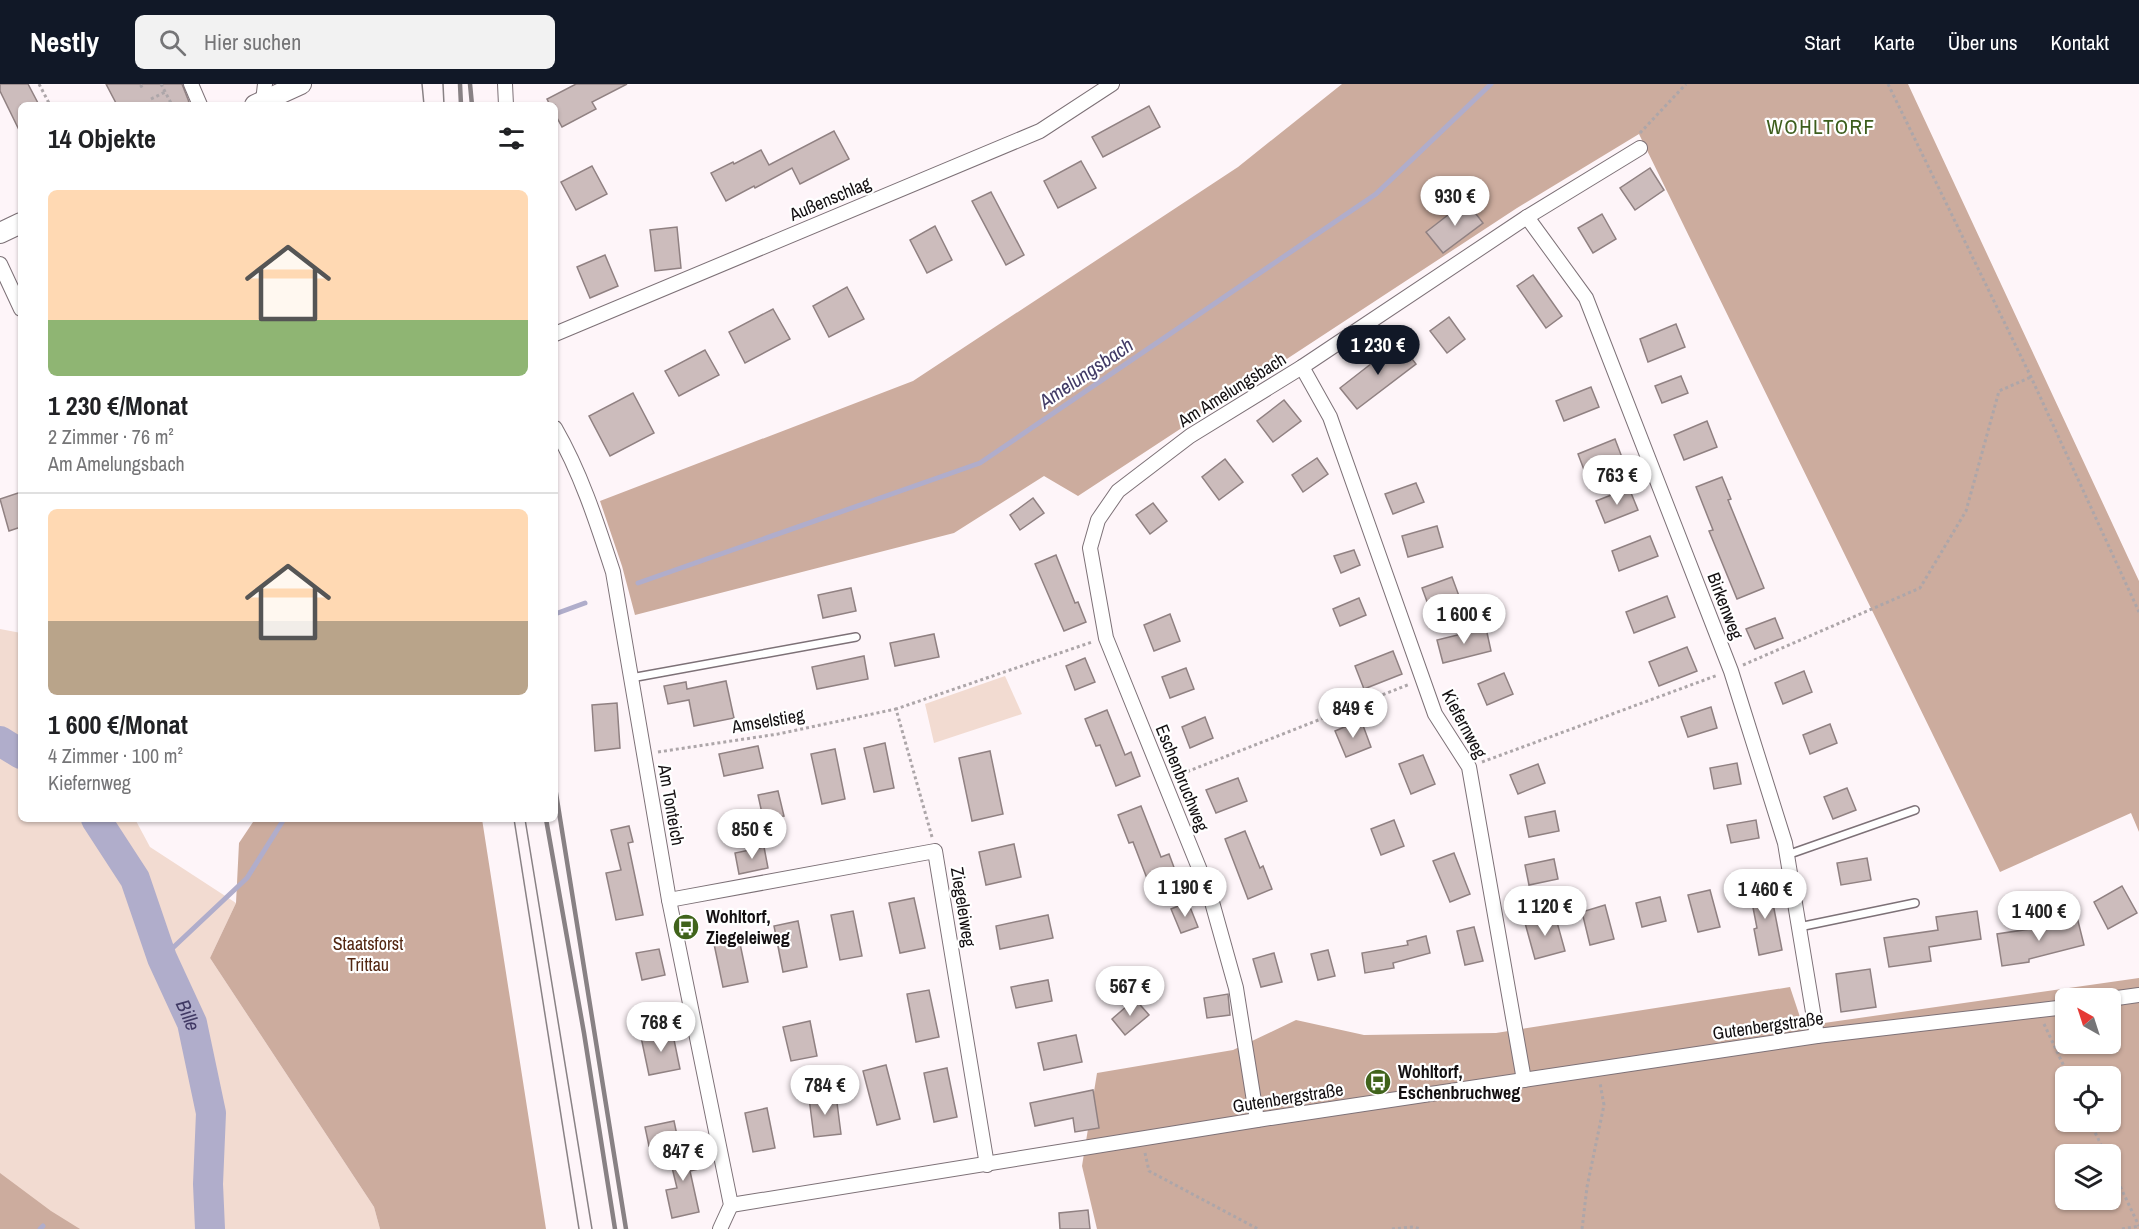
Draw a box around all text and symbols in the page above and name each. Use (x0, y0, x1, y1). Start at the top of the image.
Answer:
search box (135, 15, 555, 69)
text: Nestly (30, 23, 99, 61)
icon: search (156, 26, 189, 59)
text: Hier suchen (204, 27, 301, 57)
text: Start (1804, 28, 1841, 57)
text: Karte (1874, 28, 1915, 57)
text: Über uns (1948, 28, 2018, 57)
text: Kontakt (2051, 28, 2109, 57)
district label: WOHLTORF (1767, 112, 1875, 141)
text: 14 Objekte (48, 121, 156, 156)
icon: filters (495, 122, 528, 155)
street label: Außenschlag (784, 170, 875, 227)
pin: 930 € (1413, 176, 1497, 227)
text: 930 € (1434, 182, 1476, 209)
icon: home (234, 229, 342, 337)
pin: 1 230 € (1323, 325, 1433, 376)
water label: Amelungsbach (1032, 331, 1138, 415)
text: 1 230 € (1351, 331, 1405, 358)
street label: Am Amelungsbach (1172, 346, 1291, 433)
text: 1 230 €/Monat (48, 388, 188, 423)
text: 2 Zimmer · 76 m² (48, 423, 174, 450)
text: Am Amelungsbach (48, 450, 185, 477)
pin: 763 € (1575, 455, 1659, 506)
text: 763 € (1596, 461, 1638, 488)
icon: home (234, 548, 342, 656)
street label: Birkenweg (1701, 569, 1750, 644)
pin: 1 600 € (1409, 594, 1519, 645)
text: 1 600 € (1437, 600, 1491, 627)
street label: Kiefernweg (1436, 685, 1493, 763)
pin: 849 € (1311, 688, 1395, 739)
text: 849 € (1332, 694, 1374, 721)
street label: Amselstieg (729, 702, 807, 739)
text: 1 600 €/Monat (48, 707, 188, 742)
street label: Eschenbruchweg (1150, 721, 1216, 836)
text: 4 Zimmer · 100 m² (48, 742, 183, 769)
street label: Am Tonteich (652, 761, 691, 847)
text: Kiefernweg (48, 769, 131, 796)
pin: 850 € (710, 809, 794, 860)
text: 850 € (731, 815, 773, 842)
street label: Ziegeleiweg (945, 865, 982, 949)
pin: 1 190 € (1130, 867, 1240, 918)
pin: 1 460 € (1710, 869, 1820, 920)
text: 1 190 € (1158, 873, 1212, 900)
text: 1 460 € (1738, 875, 1792, 902)
pin: 1 120 € (1490, 886, 1600, 937)
pin: 1 400 € (1984, 891, 2094, 942)
text: 1 120 € (1518, 892, 1572, 919)
text: 1 400 € (2012, 897, 2066, 924)
place label: Wohltorf, Ziegeleiweg (706, 904, 790, 950)
bus stop icon: Wohltorf, Ziegeleiweg (671, 912, 701, 942)
park label: Staatsforst Trittau (333, 931, 403, 977)
pin: 567 € (1088, 966, 1172, 1017)
text: 567 € (1109, 972, 1151, 999)
north arrow (2055, 988, 2121, 1054)
map controls (2055, 988, 2121, 1210)
water label: Bille (170, 995, 207, 1033)
pin: 768 € (619, 1002, 703, 1053)
street label: Gutenbergstraße (1711, 1005, 1825, 1046)
text: 768 € (640, 1008, 682, 1035)
place label: Wohltorf, Eschenbruchweg (1398, 1059, 1520, 1105)
pin: 784 € (783, 1065, 867, 1116)
button: locate (2055, 1066, 2121, 1132)
bus stop icon: Wohltorf, Eschenbruchweg (1363, 1067, 1393, 1097)
text: 784 € (804, 1071, 846, 1098)
street label: Gutenbergstraße (1231, 1076, 1345, 1119)
pin: 847 € (641, 1131, 725, 1182)
text: 847 € (662, 1137, 704, 1164)
button: layers (2055, 1144, 2121, 1210)

